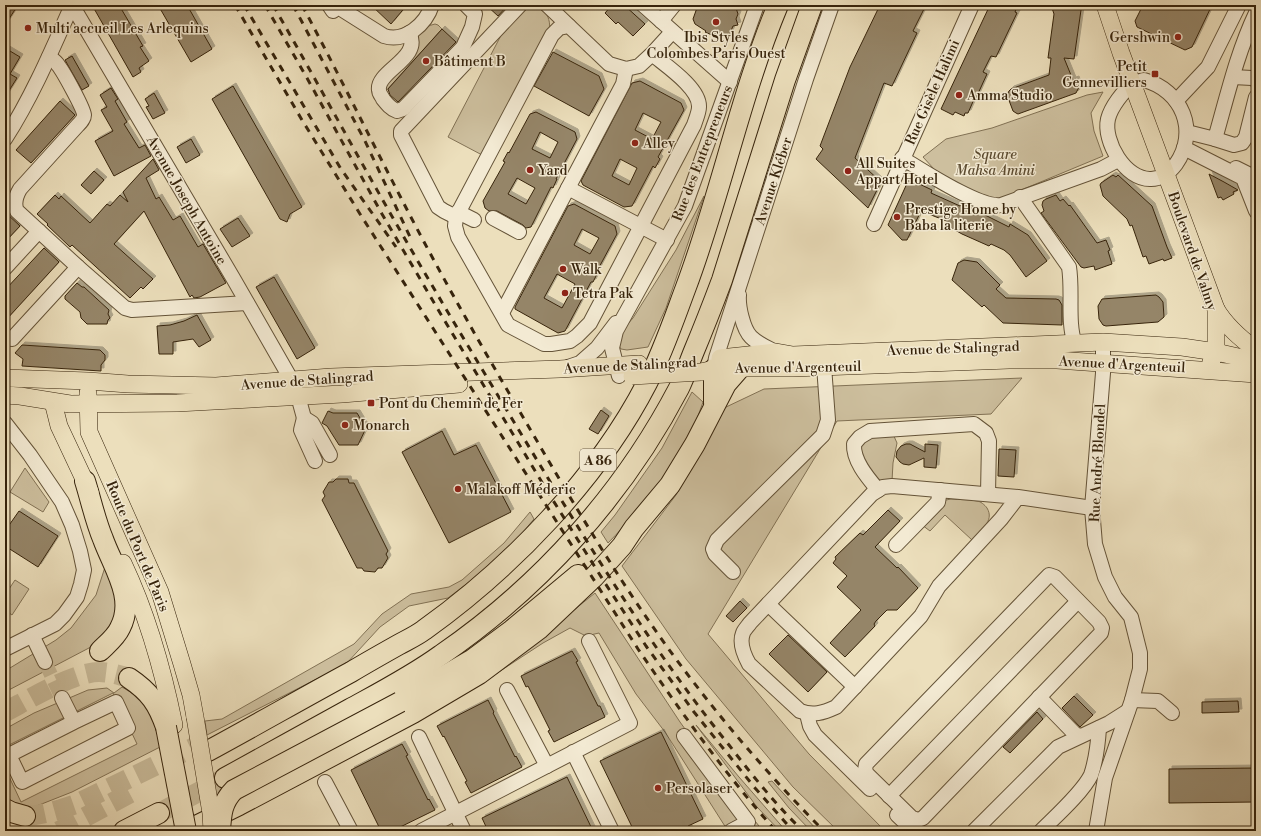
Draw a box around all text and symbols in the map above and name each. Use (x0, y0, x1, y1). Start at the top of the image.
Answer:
marker: Ibis Styles Colombes Paris Ouest (711, 17, 721, 27)
place label: Multi accueil Les Arlequins (36, 20, 209, 38)
marker: Multi accueil Les Arlequins (23, 23, 33, 33)
place label: Ibis Styles Colombes Paris Ouest (647, 29, 786, 63)
place label: Gershwin (1110, 29, 1171, 47)
marker: Gershwin (1173, 32, 1183, 42)
street label: Rue Gisèle Halimi (902, 36, 964, 148)
place label: Bâtiment B (433, 53, 506, 71)
marker: Bâtiment B (421, 56, 431, 66)
place label: Petit Gennevilliers (1062, 58, 1147, 92)
marker: Petit Gennevilliers (1150, 69, 1160, 79)
street label: Rue des Entrepreneurs (669, 83, 737, 224)
place label: Amma Studio (966, 87, 1053, 105)
marker: Amma Studio (954, 90, 964, 100)
street label: Avenue Joseph Antoine (141, 132, 230, 268)
place label: Alley (642, 135, 675, 153)
street label: Avenue Kléber (751, 135, 797, 229)
marker: Alley (630, 138, 640, 148)
park label: Square Mahsa Amini (955, 146, 1036, 180)
place label: All Suites Appart Hotel (855, 155, 938, 189)
place label: Yard (537, 162, 567, 180)
marker: Yard (525, 165, 535, 175)
marker: All Suites Appart Hotel (843, 166, 853, 176)
street label: Boulevard de Valmy (1163, 189, 1221, 313)
place label: Prestige Home by Baba la literie (904, 201, 1017, 235)
marker: Prestige Home by Baba la literie (892, 212, 902, 222)
place label: Walk (570, 261, 602, 279)
marker: Walk (558, 264, 568, 274)
place label: Tetra Pak (573, 285, 633, 303)
marker: Tetra Pak (560, 288, 570, 298)
street label: Avenue de Stalingrad (885, 338, 1020, 360)
street label: Avenue d'Argenteuil (1057, 353, 1186, 377)
street label: Avenue de Stalingrad (562, 354, 697, 379)
street label: Avenue d'Argenteuil (733, 358, 862, 378)
street label: Avenue de Stalingrad (239, 367, 374, 395)
place label: Pont du Chemin de Fer (379, 395, 523, 413)
marker: Pont du Chemin de Fer (366, 398, 376, 408)
street label: Rue André Blondel (1086, 403, 1110, 523)
place label: Monarch (353, 417, 411, 435)
marker: Monarch (340, 420, 350, 430)
road number: A 86 (580, 449, 616, 471)
street label: Route du Port de Paris (101, 478, 173, 615)
place label: Malakoff Méderic (466, 481, 576, 499)
marker: Malakoff Méderic (453, 484, 463, 494)
place label: Persolaser (666, 780, 732, 798)
marker: Persolaser (653, 783, 663, 793)

